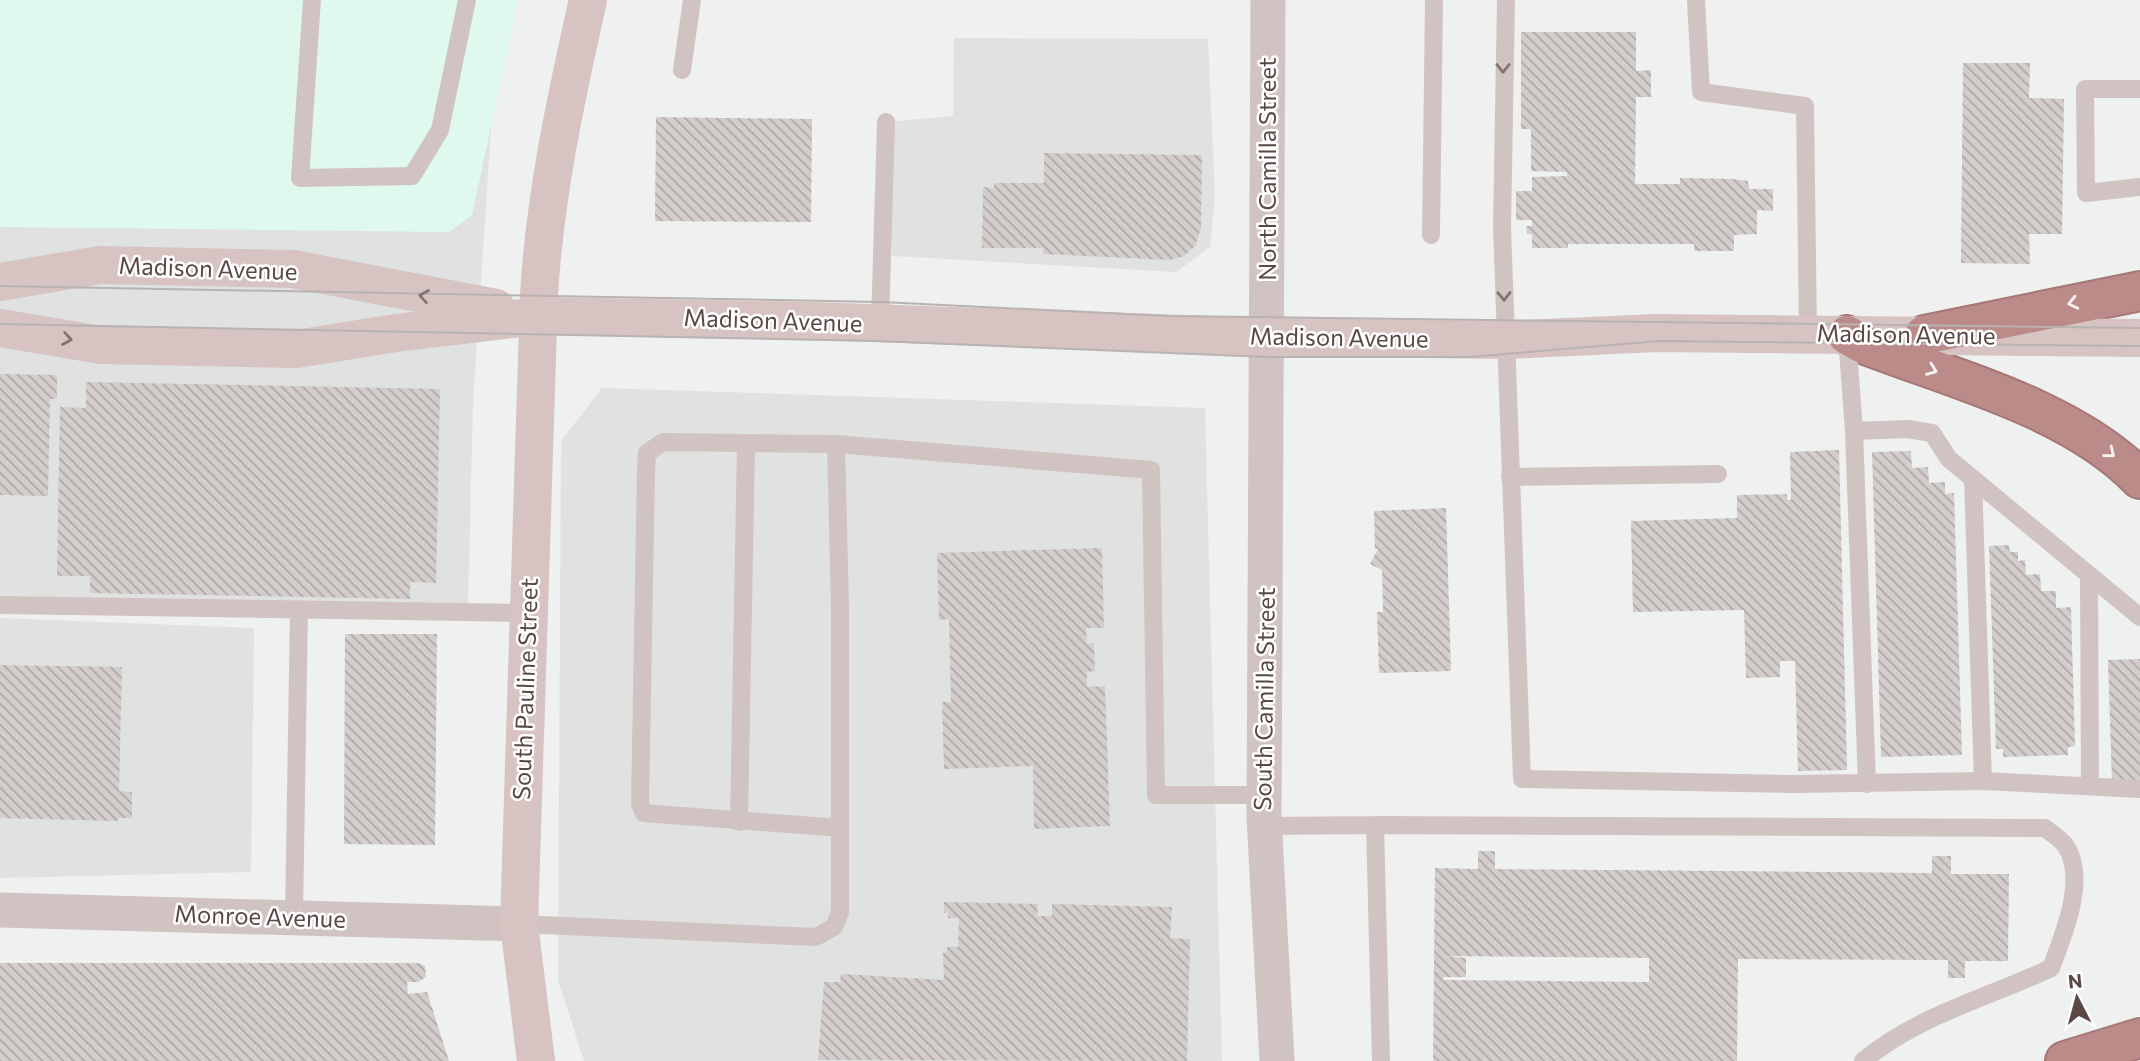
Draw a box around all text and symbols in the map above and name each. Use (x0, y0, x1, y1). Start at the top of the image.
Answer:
street label: North Camilla Street (1252, 57, 1281, 281)
one-way arrow (1495, 63, 1511, 74)
street label: Madison Avenue (118, 250, 298, 285)
one-way arrow (418, 289, 430, 304)
one-way arrow (1496, 290, 1511, 301)
one-way arrow (2067, 295, 2079, 309)
street label: Madison Avenue (683, 302, 863, 337)
street label: Madison Avenue (1816, 317, 1996, 350)
street label: Madison Avenue (1249, 320, 1429, 353)
one-way arrow (61, 331, 73, 346)
one-way arrow (1926, 362, 1938, 376)
one-way arrow (2102, 445, 2115, 457)
street label: South Pauline Street (506, 577, 543, 800)
street label: South Camilla Street (1247, 587, 1280, 811)
street label: Monroe Avenue (174, 898, 346, 933)
north arrow (2042, 963, 2112, 1033)
text: N (2067, 968, 2083, 993)

